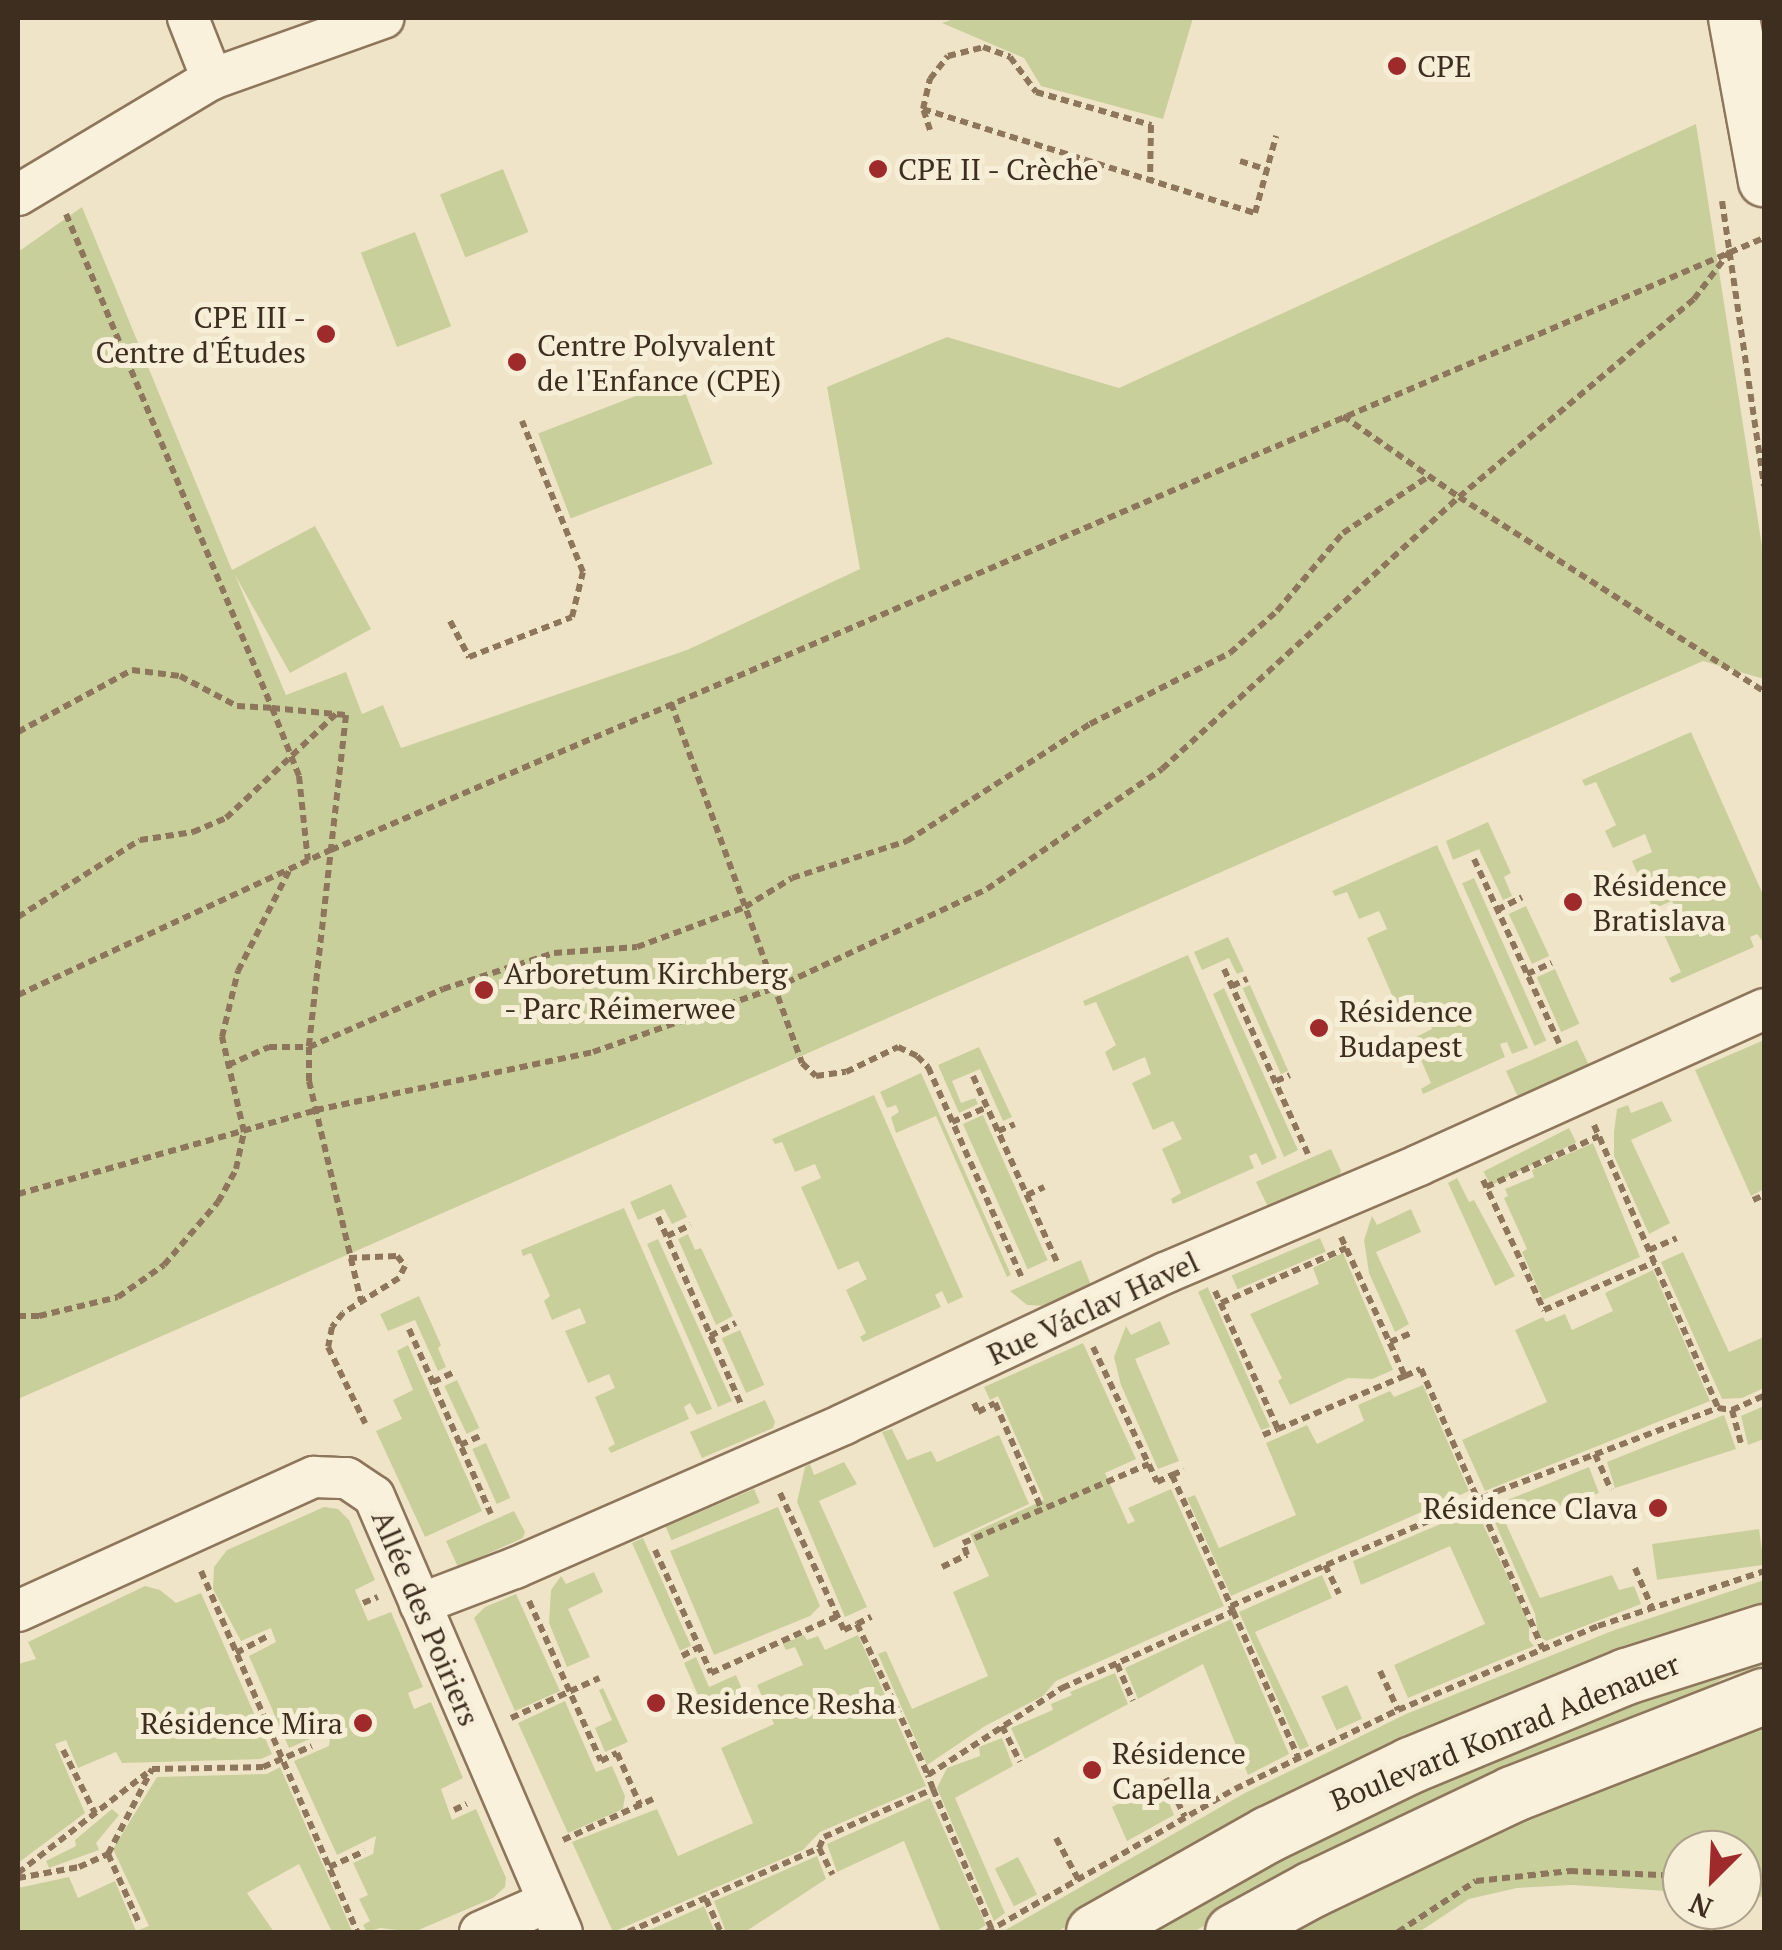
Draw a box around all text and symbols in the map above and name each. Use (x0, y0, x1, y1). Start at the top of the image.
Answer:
place label: CPE (1417, 48, 1472, 84)
marker: CPE (1386, 55, 1408, 77)
place label: CPE II - Crèche (898, 151, 1101, 187)
marker: CPE II - Crèche (867, 158, 889, 180)
place label: CPE III - Centre d'Études (96, 299, 306, 370)
marker: CPE III - Centre d'Études (315, 323, 337, 345)
place label: Centre Polyvalent de l'Enfance (CPE) (537, 327, 781, 398)
marker: Centre Polyvalent de l'Enfance (CPE) (506, 351, 528, 373)
place label: Résidence Bratislava (1593, 867, 1727, 938)
marker: Résidence Bratislava (1562, 891, 1584, 913)
place label: Arboretum Kirchberg - Parc Réimerwee (504, 955, 787, 1026)
marker: Arboretum Kirchberg - Parc Réimerwee (473, 979, 495, 1001)
place label: Résidence Budapest (1339, 993, 1473, 1064)
marker: Résidence Budapest (1308, 1017, 1330, 1039)
street label: Rue Václav Havel (981, 1243, 1205, 1373)
place label: Résidence Clava (1423, 1490, 1638, 1526)
marker: Résidence Clava (1647, 1497, 1669, 1519)
street label: Allée des Poiriers (364, 1505, 488, 1731)
street label: Boulevard Konrad Adenauer (1325, 1645, 1685, 1819)
place label: Residence Resha (676, 1685, 896, 1721)
marker: Residence Resha (645, 1692, 667, 1714)
place label: Résidence Mira (140, 1705, 343, 1741)
marker: Résidence Mira (352, 1712, 374, 1734)
place label: Résidence Capella (1112, 1735, 1246, 1806)
marker: Résidence Capella (1081, 1759, 1103, 1781)
north arrow (1662, 1830, 1762, 1930)
text: N (1683, 1885, 1718, 1927)

